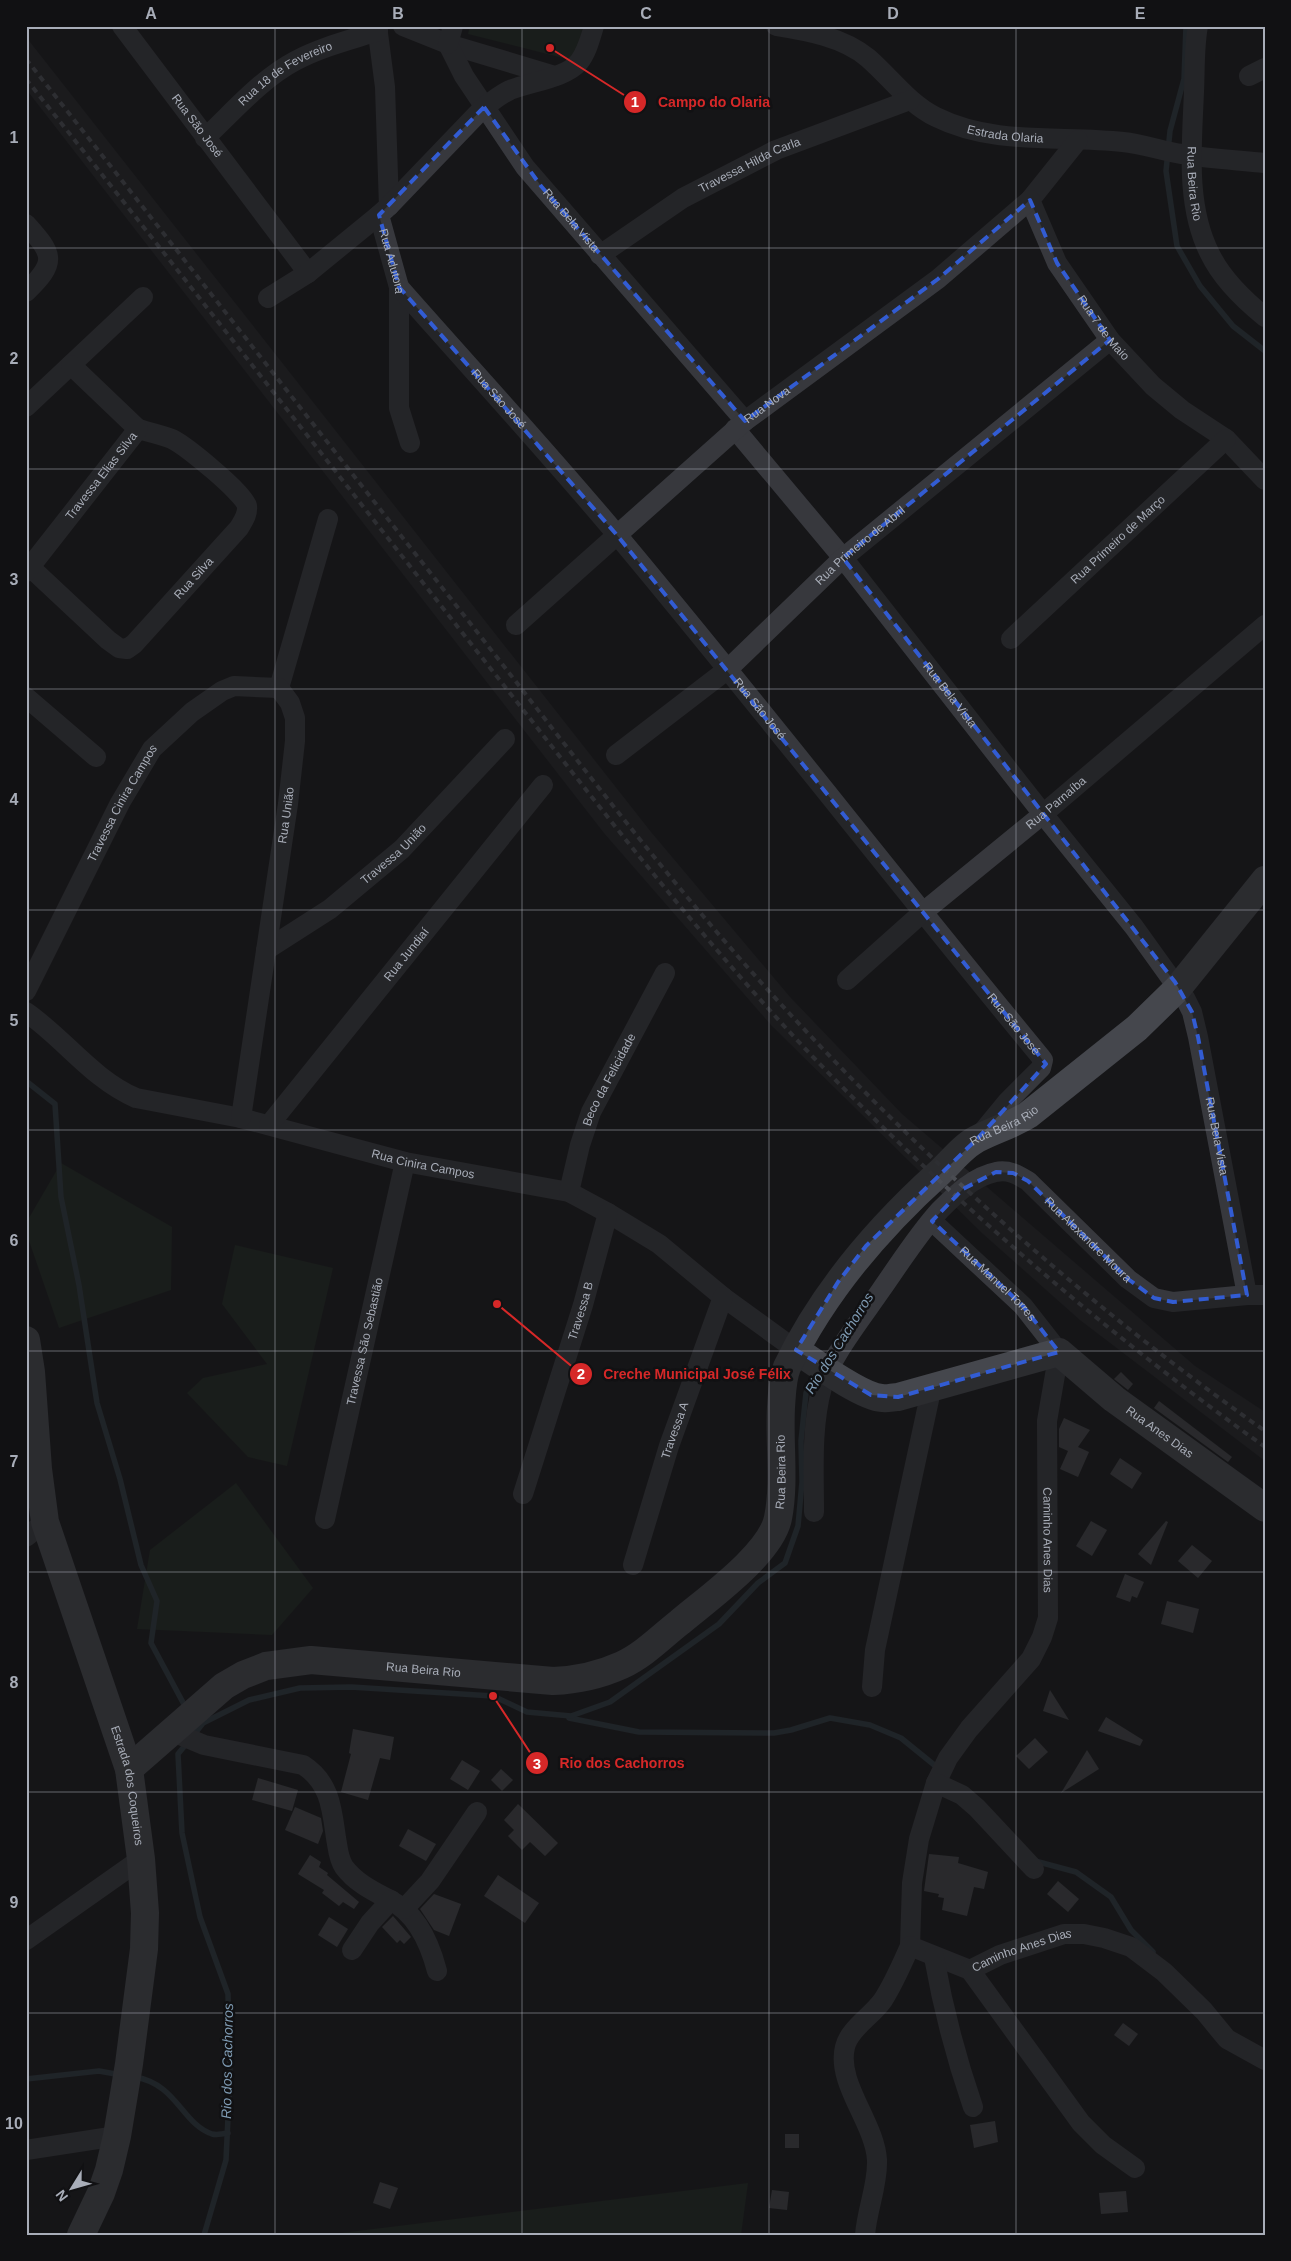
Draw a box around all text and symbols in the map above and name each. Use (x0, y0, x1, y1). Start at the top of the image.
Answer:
text: A (145, 5, 157, 22)
text: B (392, 5, 404, 22)
text: C (640, 5, 652, 22)
text: D (887, 5, 899, 22)
text: E (1135, 5, 1146, 22)
street label: Rua 18 de Fevereiro (235, 39, 334, 109)
callout: Campo do Olaria (623, 88, 780, 117)
street label: Rua São José (169, 91, 226, 160)
text: 1 (631, 93, 639, 110)
text: Campo do Olaria (658, 94, 770, 110)
street label: Estrada Olaria (966, 122, 1044, 145)
text: 1 (10, 129, 19, 146)
street label: Travessa Hilda Carla (696, 134, 803, 196)
street label: Rua Beira Rio (1185, 146, 1205, 223)
street label: Rua Bela Vista (540, 186, 603, 255)
street label: Rua Adutora (376, 227, 406, 294)
street label: Rua 7 de Maio (1074, 292, 1133, 363)
text: 2 (10, 350, 19, 367)
street label: Rua São José (468, 366, 529, 432)
street label: Rua Nova (741, 383, 793, 426)
street label: Travessa Elias Silva (63, 429, 140, 523)
street label: Rua Primeiro de Março (1068, 492, 1168, 587)
street label: Rua Primeiro de Abril (812, 503, 908, 588)
street label: Rua Silva (171, 554, 216, 602)
text: 3 (10, 571, 19, 588)
street label: Rua Bela Vista (920, 659, 980, 731)
street label: Rua São José (730, 675, 789, 743)
street label: Travessa Cinira Campos (85, 741, 160, 864)
street label: Rua Parnaíba (1023, 773, 1089, 832)
street label: Rua União (275, 786, 297, 844)
text: 4 (10, 791, 19, 808)
street label: Travessa União (358, 821, 429, 887)
street label: Rua Jundiaí (381, 925, 432, 984)
street label: Rua São José (984, 990, 1043, 1058)
text: 5 (10, 1012, 19, 1029)
street label: Beco da Felicidade (580, 1031, 639, 1128)
street label: Rua Bela Vista (1203, 1096, 1231, 1177)
street label: Rua Beira Rio (967, 1102, 1041, 1149)
street label: Rua Cinira Campos (370, 1146, 476, 1182)
street label: Rua Alexandre Moura (1042, 1194, 1135, 1286)
text: 6 (10, 1232, 19, 1249)
street label: Rua Manuel Torres (957, 1243, 1039, 1324)
street label: Travessa São Sebastião (344, 1276, 386, 1407)
street label: Travessa B (565, 1280, 596, 1342)
water label: Rio dos Cachorros (801, 1290, 877, 1396)
callout: Creche Municipal José Félix (568, 1360, 801, 1389)
text: 2 (577, 1365, 585, 1382)
text: Creche Municipal José Félix (603, 1366, 791, 1382)
street label: Travessa A (658, 1400, 691, 1461)
street label: Rua Anes Dias (1123, 1403, 1196, 1461)
street label: Rua Beira Rio (773, 1434, 789, 1510)
text: 7 (10, 1453, 19, 1470)
street label: Caminho Anes Dias (1040, 1487, 1055, 1593)
street label: Rua Beira Rio (385, 1660, 462, 1680)
text: 8 (10, 1674, 19, 1691)
street label: Estrada dos Coqueiros (108, 1724, 146, 1846)
callout: Rio dos Cachorros (524, 1749, 695, 1778)
text: 3 (533, 1755, 541, 1772)
text: Rio dos Cachorros (559, 1755, 685, 1771)
text: 9 (10, 1894, 19, 1911)
street label: Caminho Anes Dias (970, 1927, 1072, 1975)
water label: Rio dos Cachorros (218, 2003, 236, 2119)
text: 10 (5, 2115, 23, 2132)
north arrow (48, 2164, 98, 2214)
text: N (52, 2187, 71, 2205)

